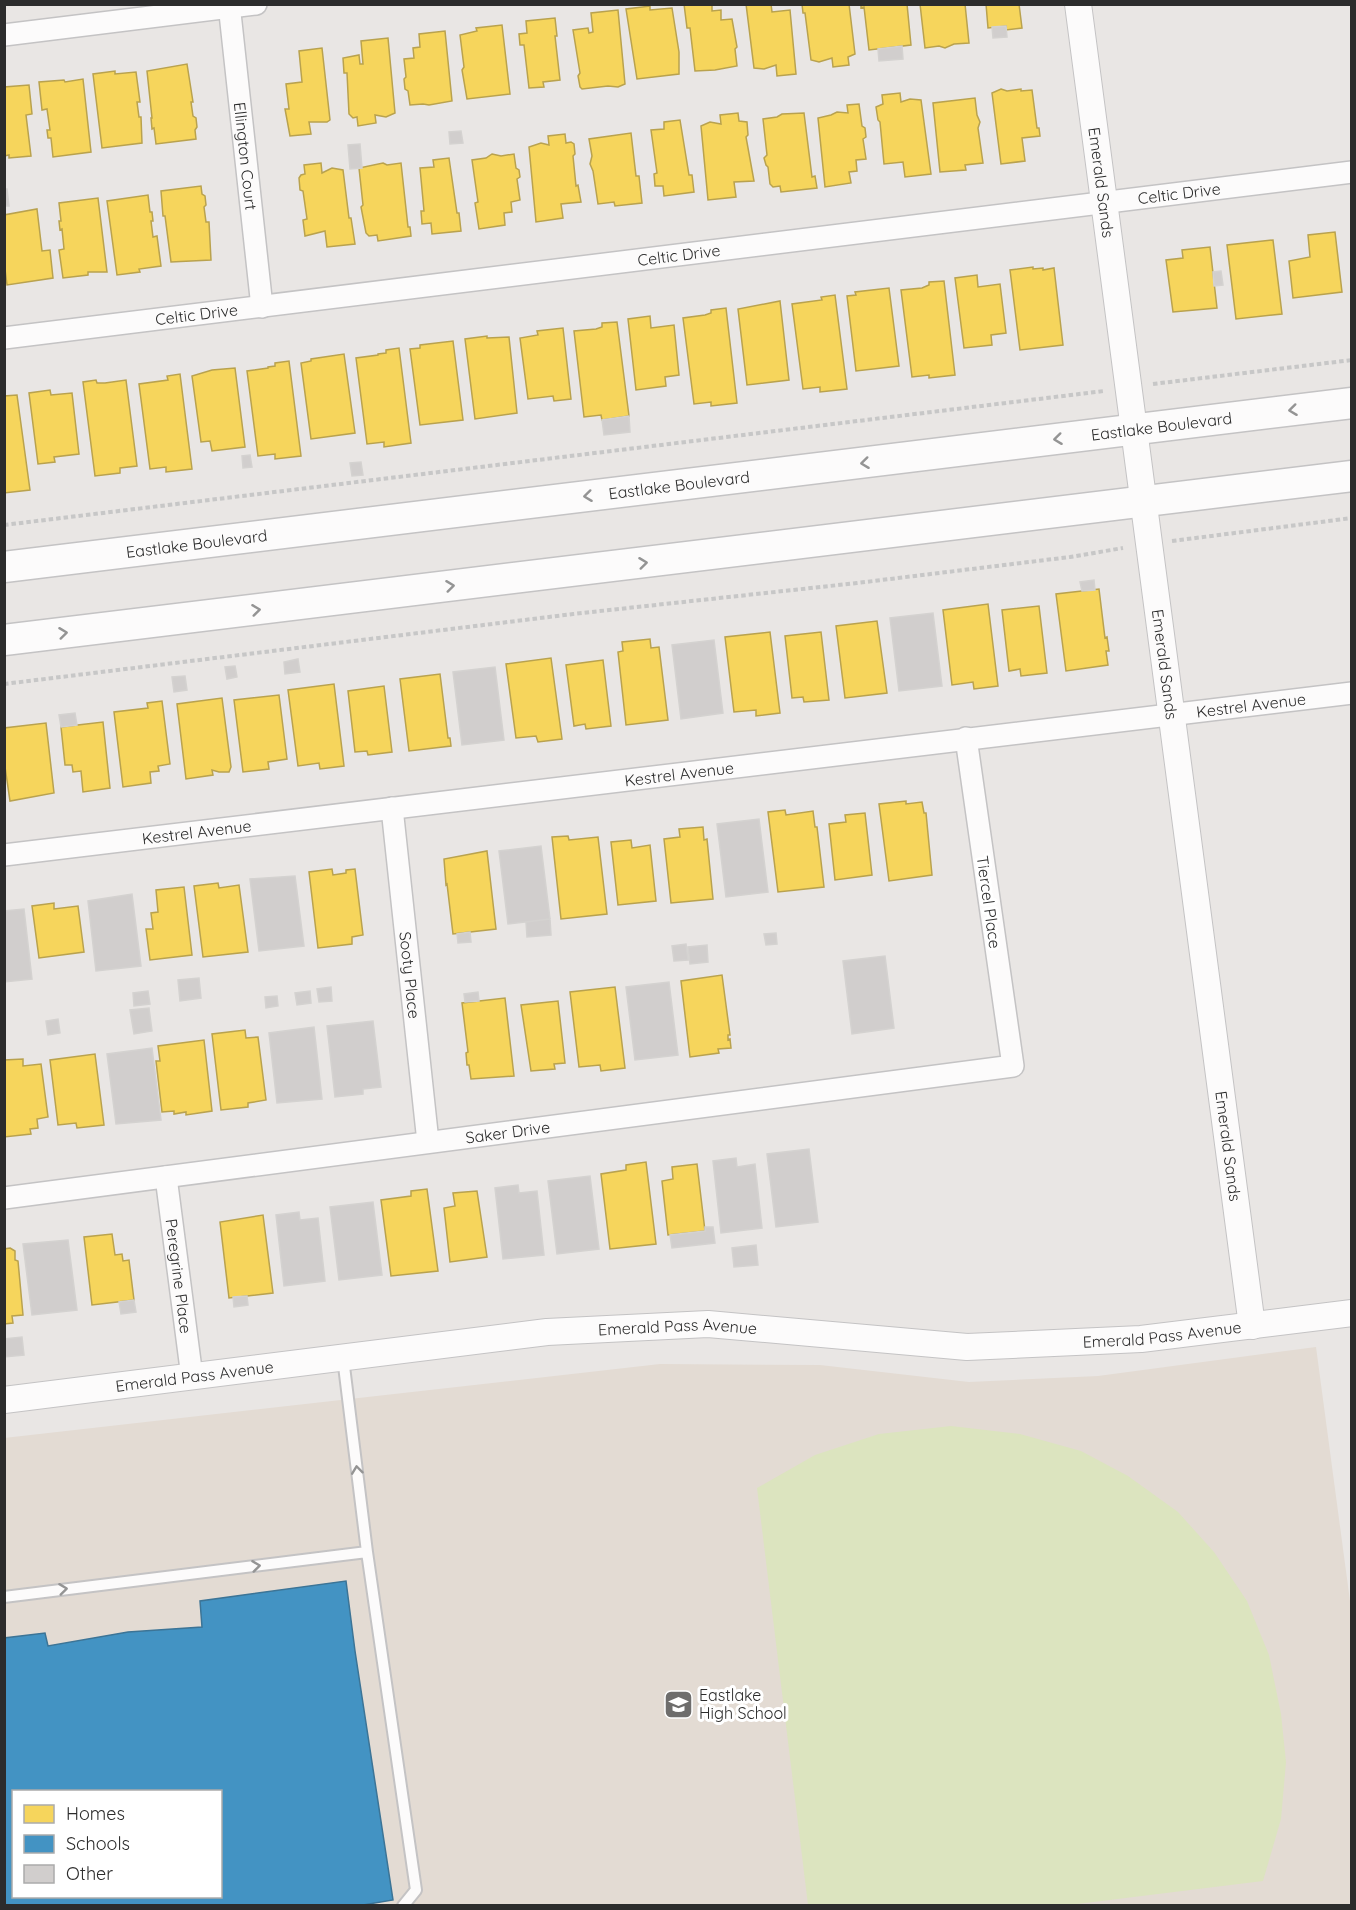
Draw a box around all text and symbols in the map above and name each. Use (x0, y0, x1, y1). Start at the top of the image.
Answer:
street label: Ellington Court (230, 101, 261, 211)
street label: Emerald Sands (1084, 126, 1119, 239)
street label: Celtic Drive (1137, 178, 1222, 208)
street label: Celtic Drive (636, 240, 721, 270)
street label: Celtic Drive (154, 299, 239, 329)
one-way arrow (1289, 404, 1298, 416)
street label: Eastlake Boulevard (1090, 408, 1233, 445)
one-way arrow (1054, 432, 1063, 445)
one-way arrow (860, 456, 869, 468)
street label: Eastlake Boulevard (607, 466, 751, 503)
one-way arrow (583, 490, 592, 502)
street label: Eastlake Boulevard (125, 525, 268, 562)
one-way arrow (639, 557, 648, 569)
one-way arrow (445, 580, 454, 593)
one-way arrow (252, 604, 261, 616)
street label: Emerald Sands (1148, 608, 1182, 721)
one-way arrow (58, 627, 67, 640)
street label: Kestrel Avenue (1195, 689, 1307, 722)
street label: Kestrel Avenue (623, 757, 735, 790)
street label: Kestrel Avenue (141, 815, 252, 848)
street label: Tiercel Place (973, 854, 1005, 950)
street label: Sooty Place (395, 930, 425, 1020)
street label: Emerald Sands (1211, 1090, 1245, 1203)
street label: Saker Drive (464, 1117, 551, 1148)
street label: Peregrine Place (162, 1217, 196, 1335)
street label: Emerald Pass Avenue (598, 1314, 758, 1339)
street label: Emerald Pass Avenue (1082, 1317, 1242, 1352)
street label: Emerald Pass Avenue (114, 1356, 275, 1396)
one-way arrow (351, 1465, 364, 1474)
one-way arrow (252, 1560, 261, 1573)
one-way arrow (58, 1584, 67, 1596)
place label: Eastlake High School (699, 1685, 787, 1723)
school or university icon: Eastlake High School (662, 1688, 694, 1720)
legend (12, 1790, 222, 1898)
text: Homes (66, 1802, 125, 1825)
text: Schools (66, 1832, 130, 1855)
text: Other (66, 1862, 113, 1885)

